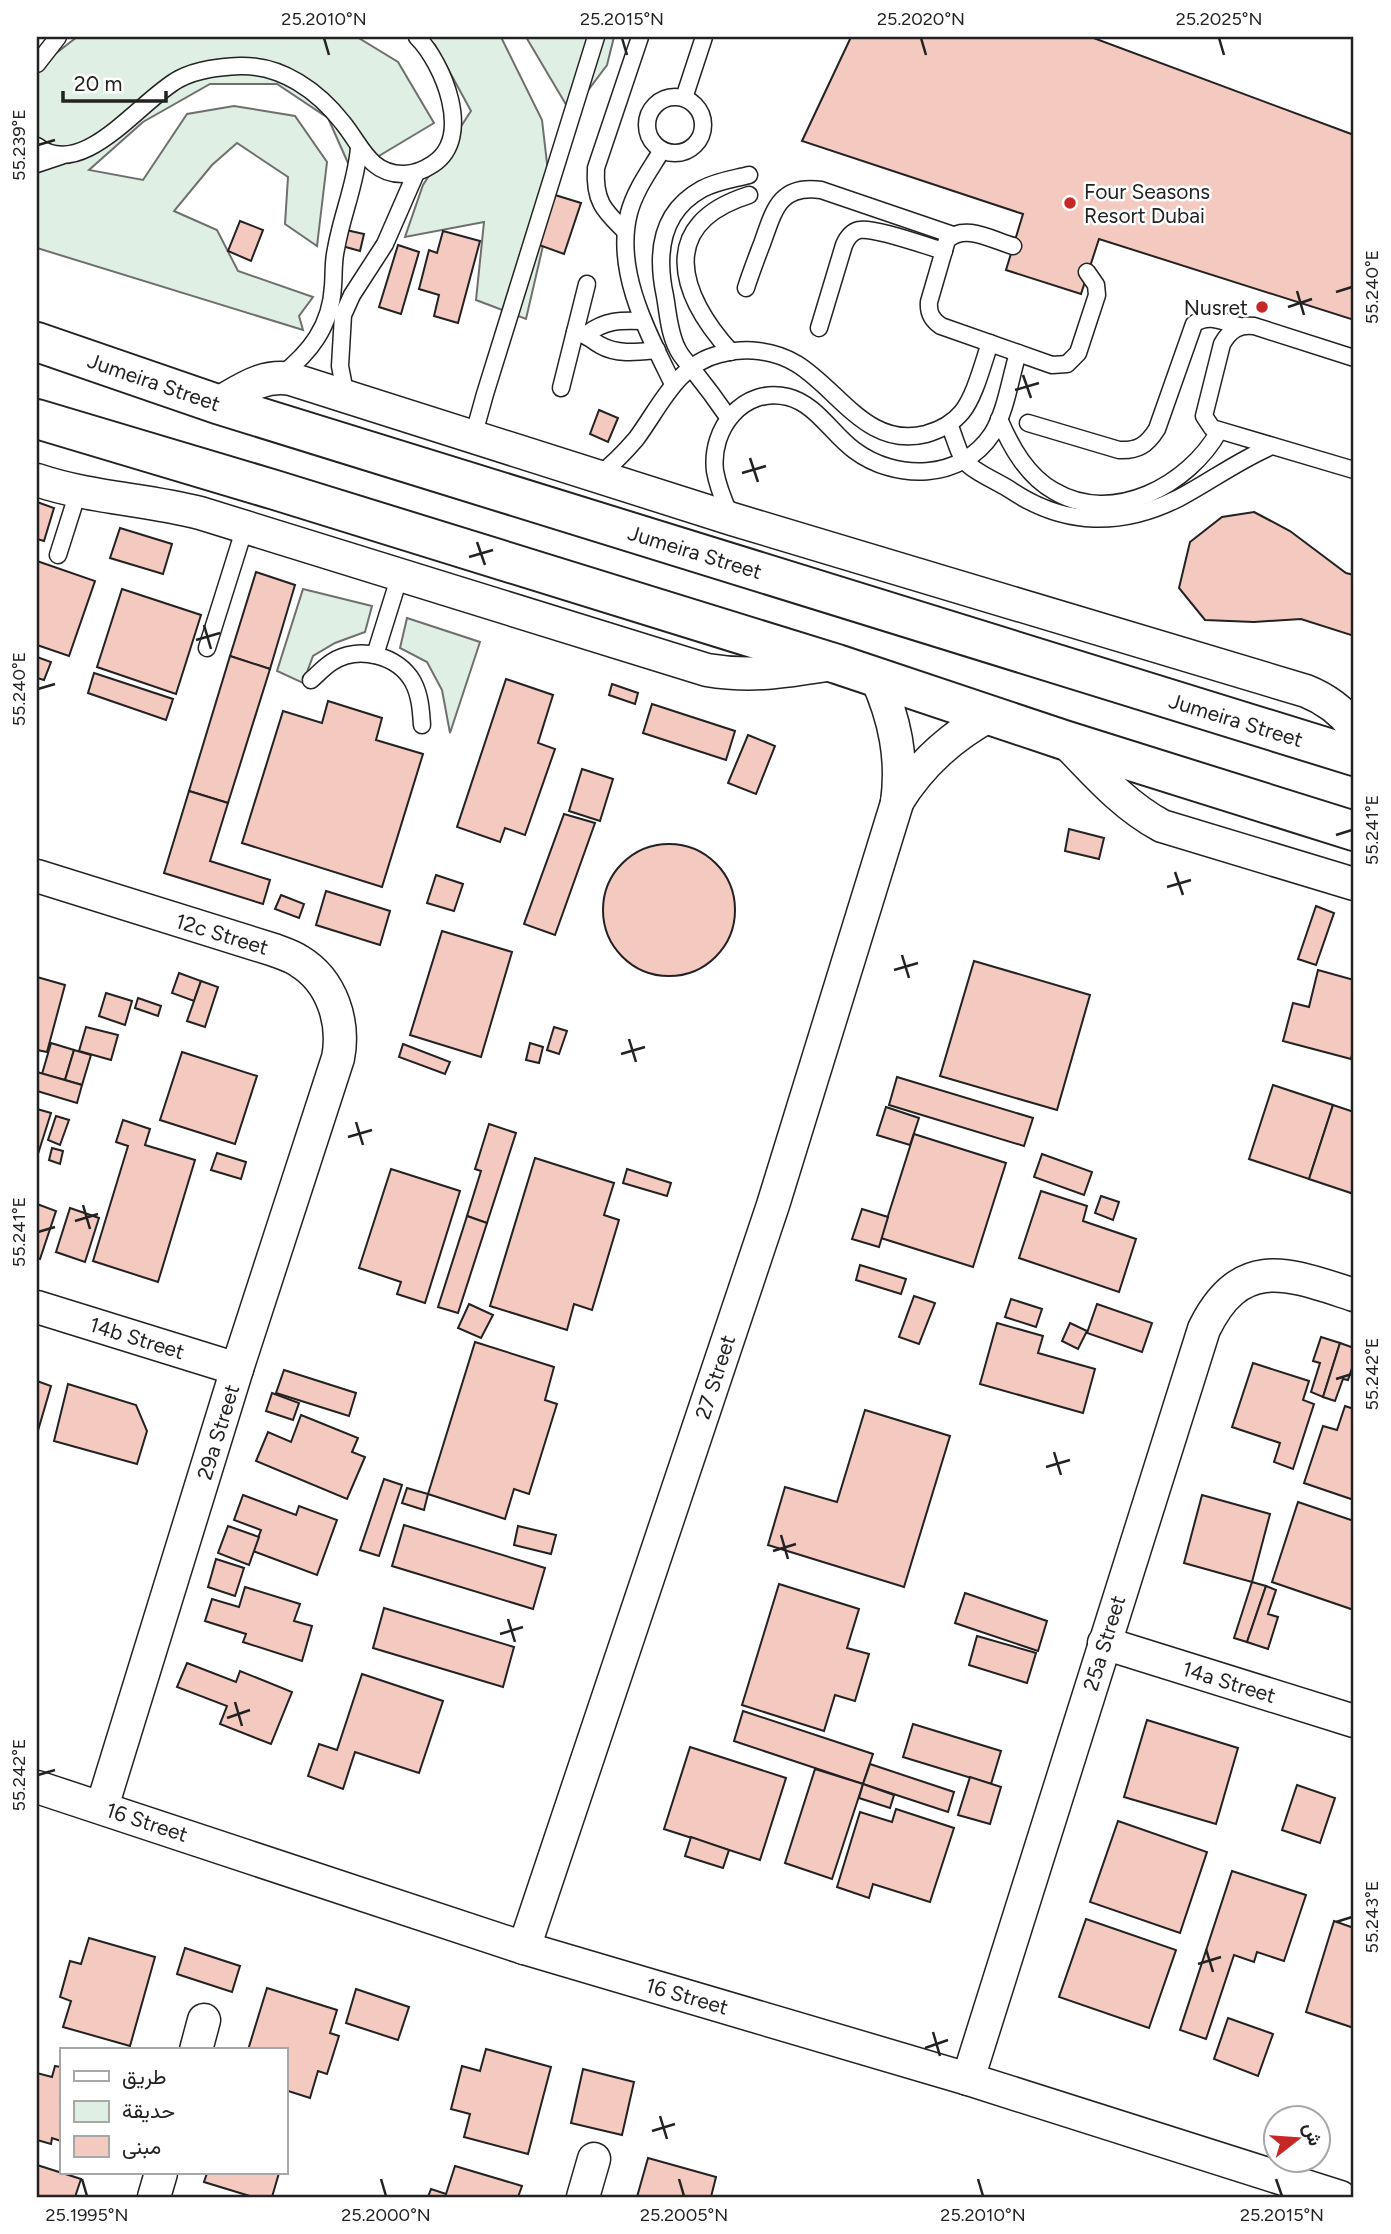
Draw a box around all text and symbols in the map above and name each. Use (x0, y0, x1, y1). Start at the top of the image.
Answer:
text: 25.2010°N (281, 8, 367, 30)
text: 25.2015°N (580, 8, 664, 30)
text: 25.2020°N (877, 8, 965, 30)
text: 25.2025°N (1176, 8, 1262, 30)
scale bar (63, 60, 166, 104)
text: 20 m (74, 71, 122, 96)
text: 55.239°E (8, 109, 30, 181)
place label: Four Seasons Resort Dubai (1084, 179, 1210, 228)
marker: Four Seasons Resort Dubai (1062, 195, 1078, 211)
text: 55.240°E (1361, 250, 1383, 324)
place label: Nusret (1184, 295, 1248, 320)
marker: Nusret (1254, 299, 1270, 315)
street label: Jumeira Street (84, 348, 224, 416)
street label: Jumeira Street (625, 520, 765, 584)
text: 55.240°E (8, 652, 30, 726)
street label: Jumeira Street (1166, 688, 1306, 752)
text: 55.241°E (1361, 795, 1383, 865)
street label: 12c Street (173, 908, 271, 960)
text: 55.241°E (8, 1197, 30, 1267)
street label: 14b Street (86, 1312, 188, 1364)
street label: 27 Street (690, 1332, 740, 1422)
text: 55.242°E (1361, 1337, 1383, 1411)
street label: 29a Street (192, 1381, 244, 1483)
street label: 25a Street (1078, 1592, 1130, 1694)
street label: 14a Street (1179, 1656, 1279, 1708)
text: 55.242°E (8, 1738, 30, 1812)
street label: 16 Street (103, 1797, 191, 1847)
text: 55.243°E (1361, 1881, 1383, 1953)
street label: 16 Street (643, 1972, 731, 2020)
legend (60, 2048, 287, 2174)
text: طريق (122, 2064, 167, 2090)
text: حديقة (122, 2098, 175, 2123)
north arrow (1262, 2104, 1332, 2174)
text: ش (1298, 2120, 1327, 2149)
text: مبنى (122, 2134, 161, 2159)
text: 25.1995°N (46, 2204, 128, 2226)
text: 25.2000°N (341, 2204, 431, 2226)
text: 25.2005°N (640, 2204, 728, 2226)
text: 25.2010°N (940, 2204, 1026, 2226)
text: 25.2015°N (1240, 2204, 1324, 2226)

